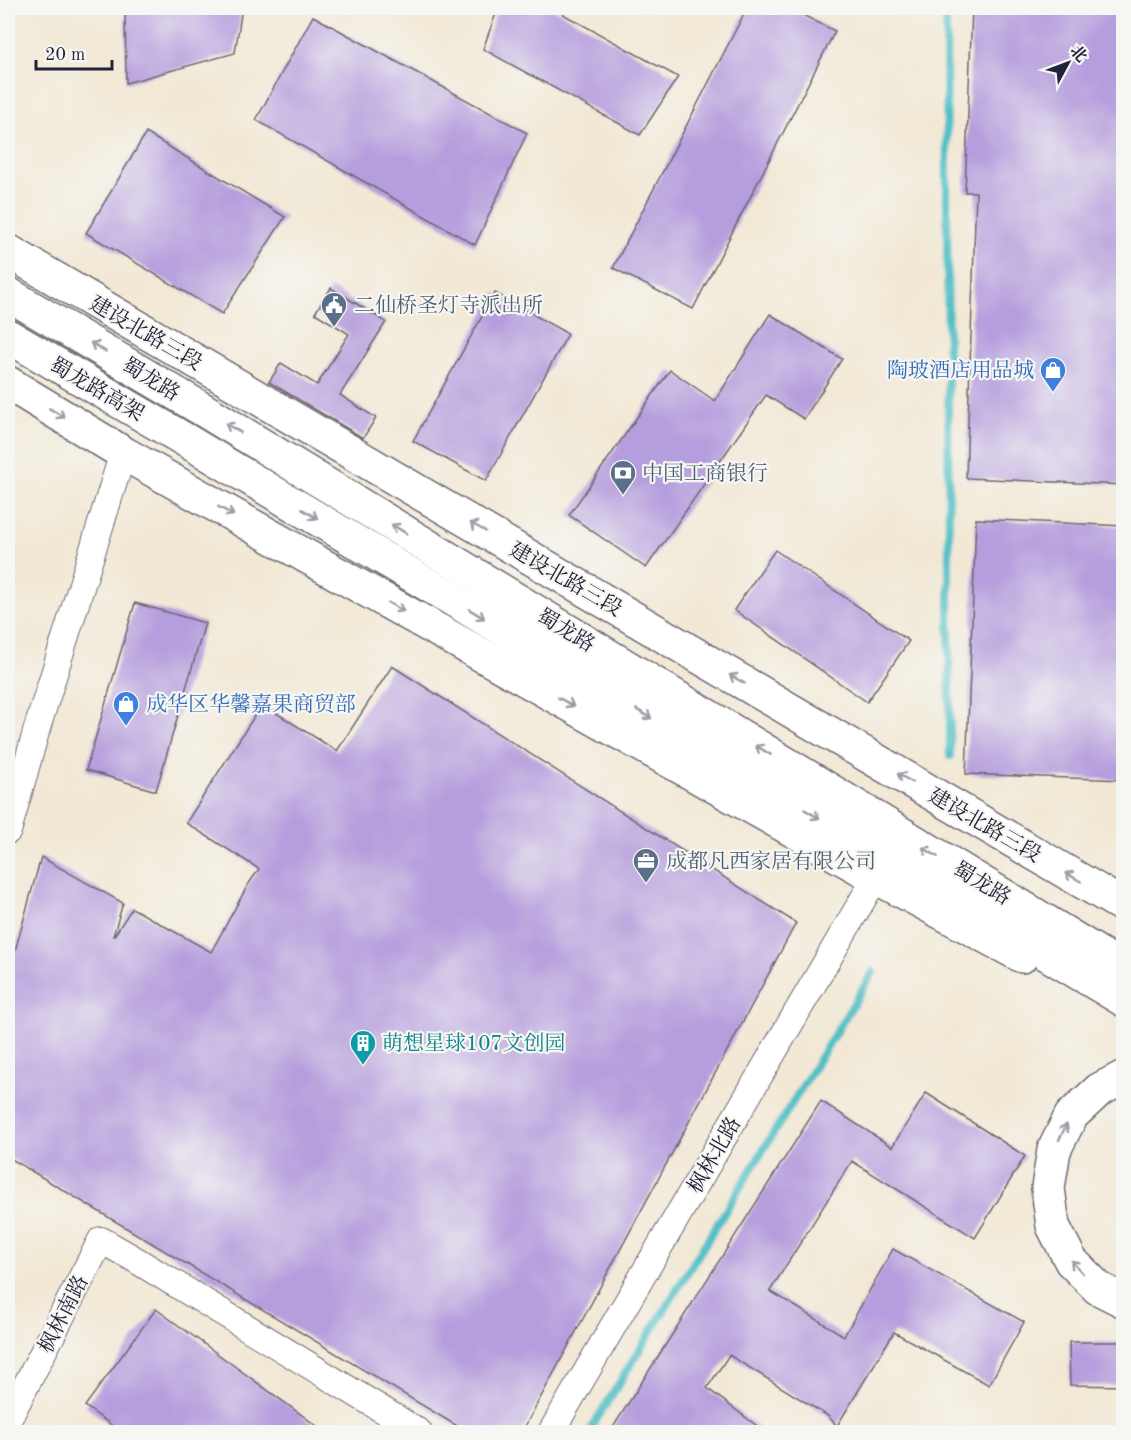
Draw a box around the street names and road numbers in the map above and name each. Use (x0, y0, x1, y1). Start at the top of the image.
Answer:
street label: 建设北路三段 (85, 292, 206, 375)
street label: 蜀龙路高架 (46, 353, 148, 426)
street label: 蜀龙路 (118, 353, 184, 406)
street label: 建设北路三段 (505, 538, 626, 621)
street label: 蜀龙路 (533, 604, 599, 657)
street label: 建设北路三段 (924, 784, 1045, 867)
street label: 蜀龙路 (949, 857, 1015, 910)
street label: 枫林北路 (683, 1113, 745, 1197)
street label: 枫林南路 (34, 1272, 93, 1357)

